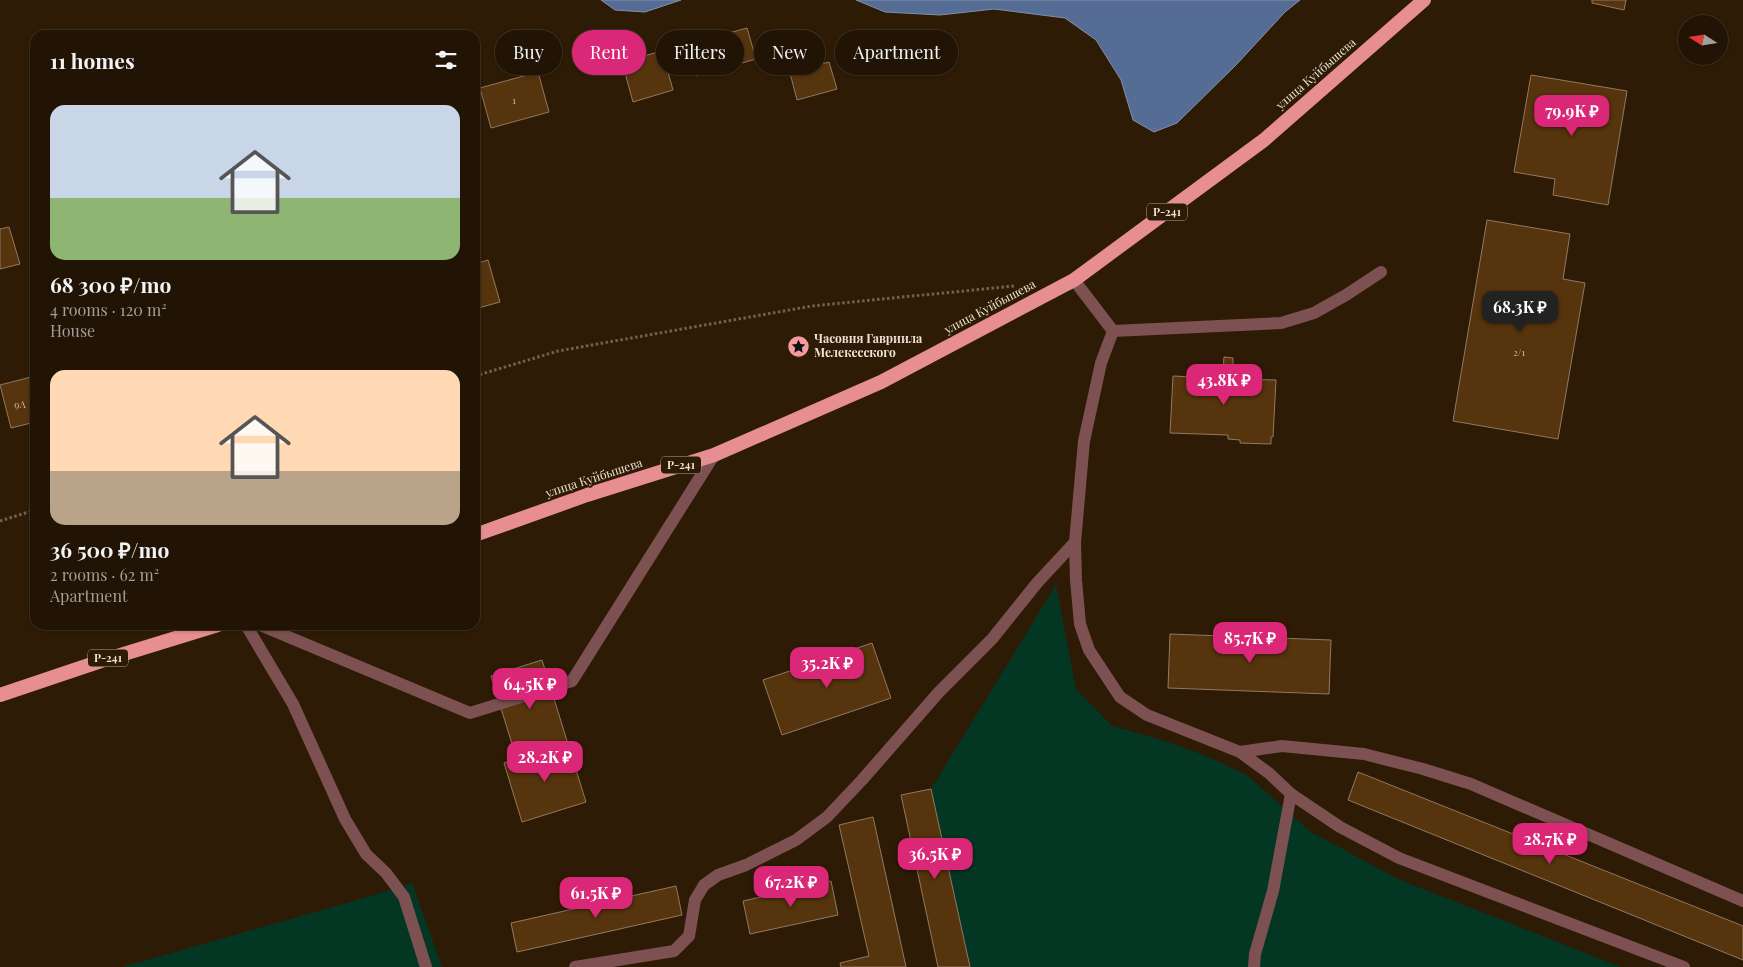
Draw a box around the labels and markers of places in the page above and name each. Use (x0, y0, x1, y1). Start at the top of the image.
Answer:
pin: 79.9K ₽ (1526, 94, 1618, 137)
pin: 68.3K ₽ (1474, 290, 1566, 333)
place label: Часовня Гавриила Мелекесского (814, 330, 923, 360)
place icon: Часовня Гавриила Мелекесского (786, 334, 810, 358)
pin: 43.8K ₽ (1178, 364, 1270, 406)
pin: 85.7K ₽ (1204, 622, 1296, 664)
pin: 35.2K ₽ (781, 646, 873, 689)
pin: 64.5K ₽ (484, 668, 576, 710)
pin: 28.2K ₽ (499, 740, 591, 783)
pin: 28.7K ₽ (1504, 822, 1596, 865)
pin: 36.5K ₽ (889, 838, 981, 880)
pin: 67.2K ₽ (745, 866, 837, 908)
pin: 61.5K ₽ (550, 876, 642, 919)

